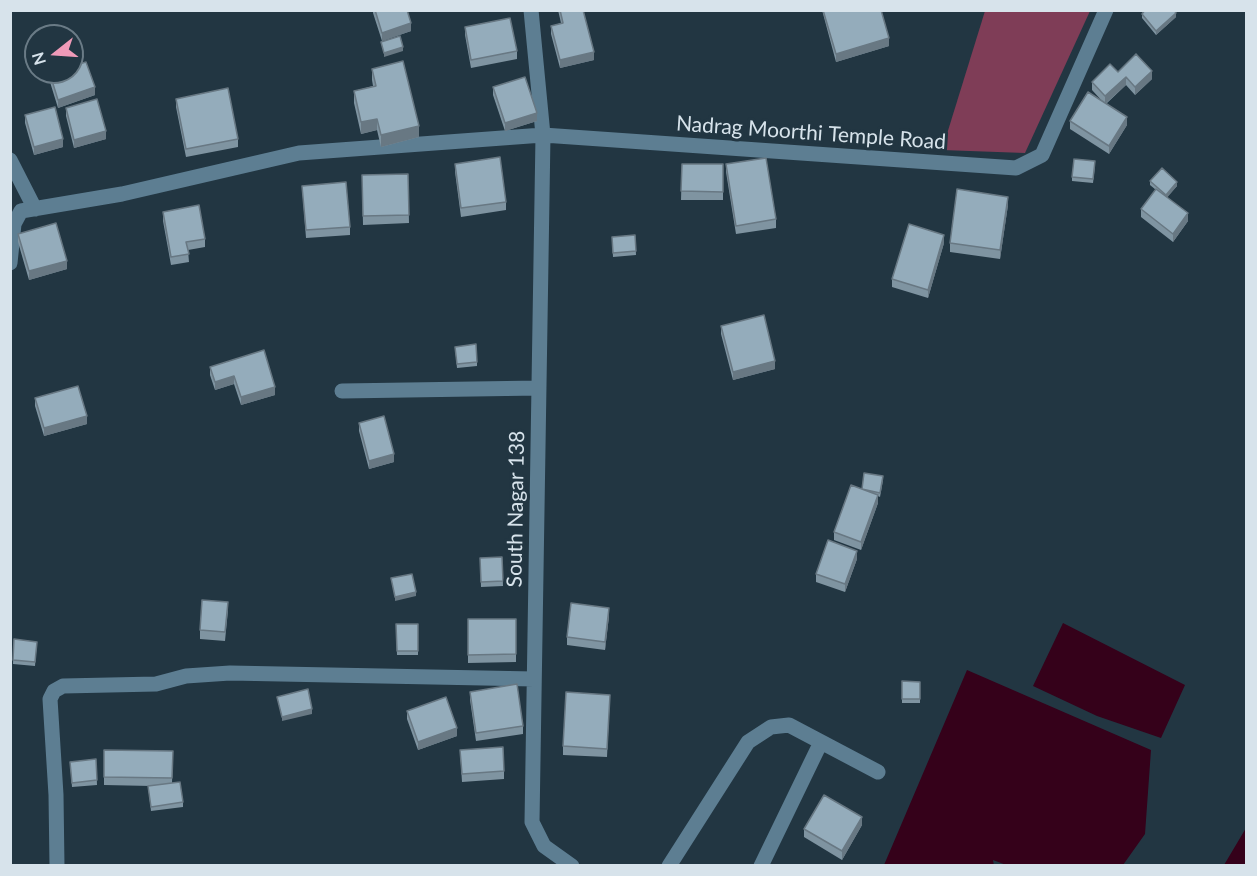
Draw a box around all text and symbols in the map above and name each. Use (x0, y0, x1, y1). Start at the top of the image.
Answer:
north arrow (24, 24, 84, 84)
text: N (27, 50, 49, 68)
street label: Nadrag Moorthi Temple Road (675, 111, 947, 155)
street label: South Nagar 138 (502, 430, 530, 588)

